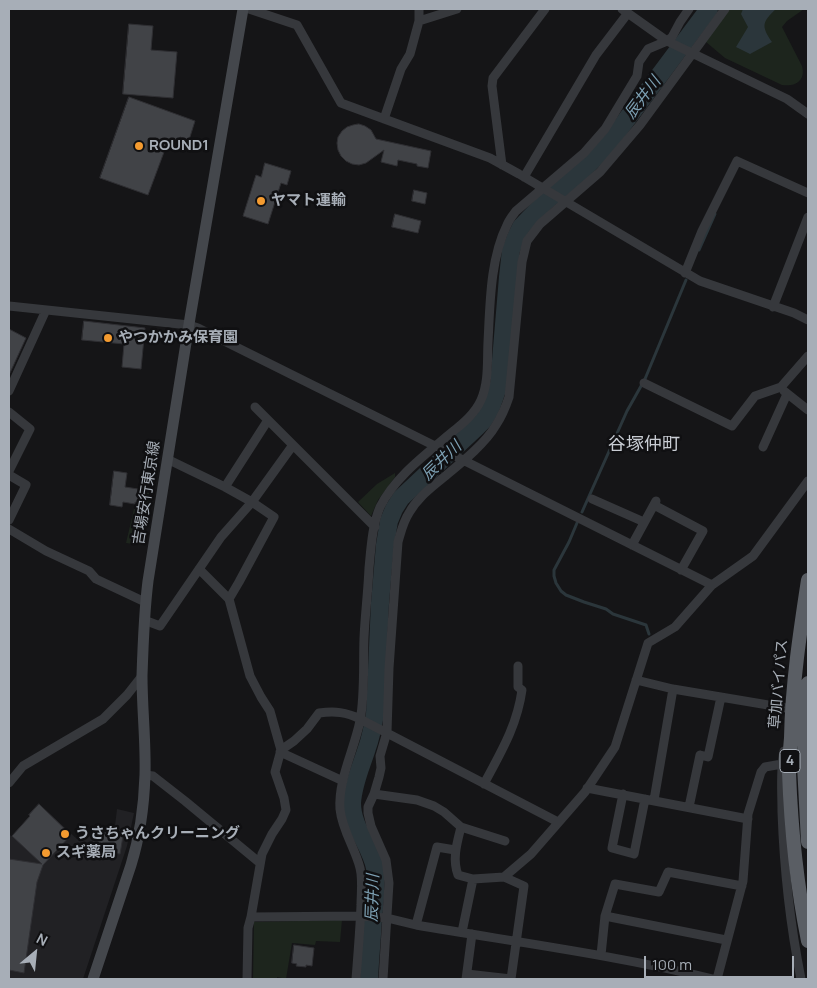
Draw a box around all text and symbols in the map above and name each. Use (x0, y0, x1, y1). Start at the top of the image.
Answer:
water label: 辰井川 (621, 73, 665, 123)
place label: ROUND1 (149, 137, 209, 155)
marker: ROUND1 (133, 140, 145, 152)
place label: ヤマト運輸 (271, 192, 346, 210)
marker: ヤマト運輸 (255, 195, 267, 207)
place label: やつかかみ保育園 (118, 329, 238, 347)
marker: やつかかみ保育園 (102, 332, 114, 344)
district label: 谷塚仲町 (608, 434, 680, 456)
water label: 辰井川 (418, 437, 466, 485)
street label: 吉場安行東京線 (130, 440, 164, 546)
street label: 草加バイパス (766, 638, 792, 730)
road number: 4 (780, 749, 800, 772)
place label: うさちゃんクリーニング (75, 825, 240, 843)
marker: うさちゃんクリーニング (59, 828, 71, 840)
place label: スギ薬局 (56, 844, 116, 862)
marker: スギ薬局 (40, 847, 52, 859)
water label: 辰井川 (363, 874, 383, 922)
north arrow (10, 928, 60, 978)
text: N (33, 929, 51, 950)
scale bar (647, 946, 797, 978)
text: 100 m (652, 954, 692, 975)

